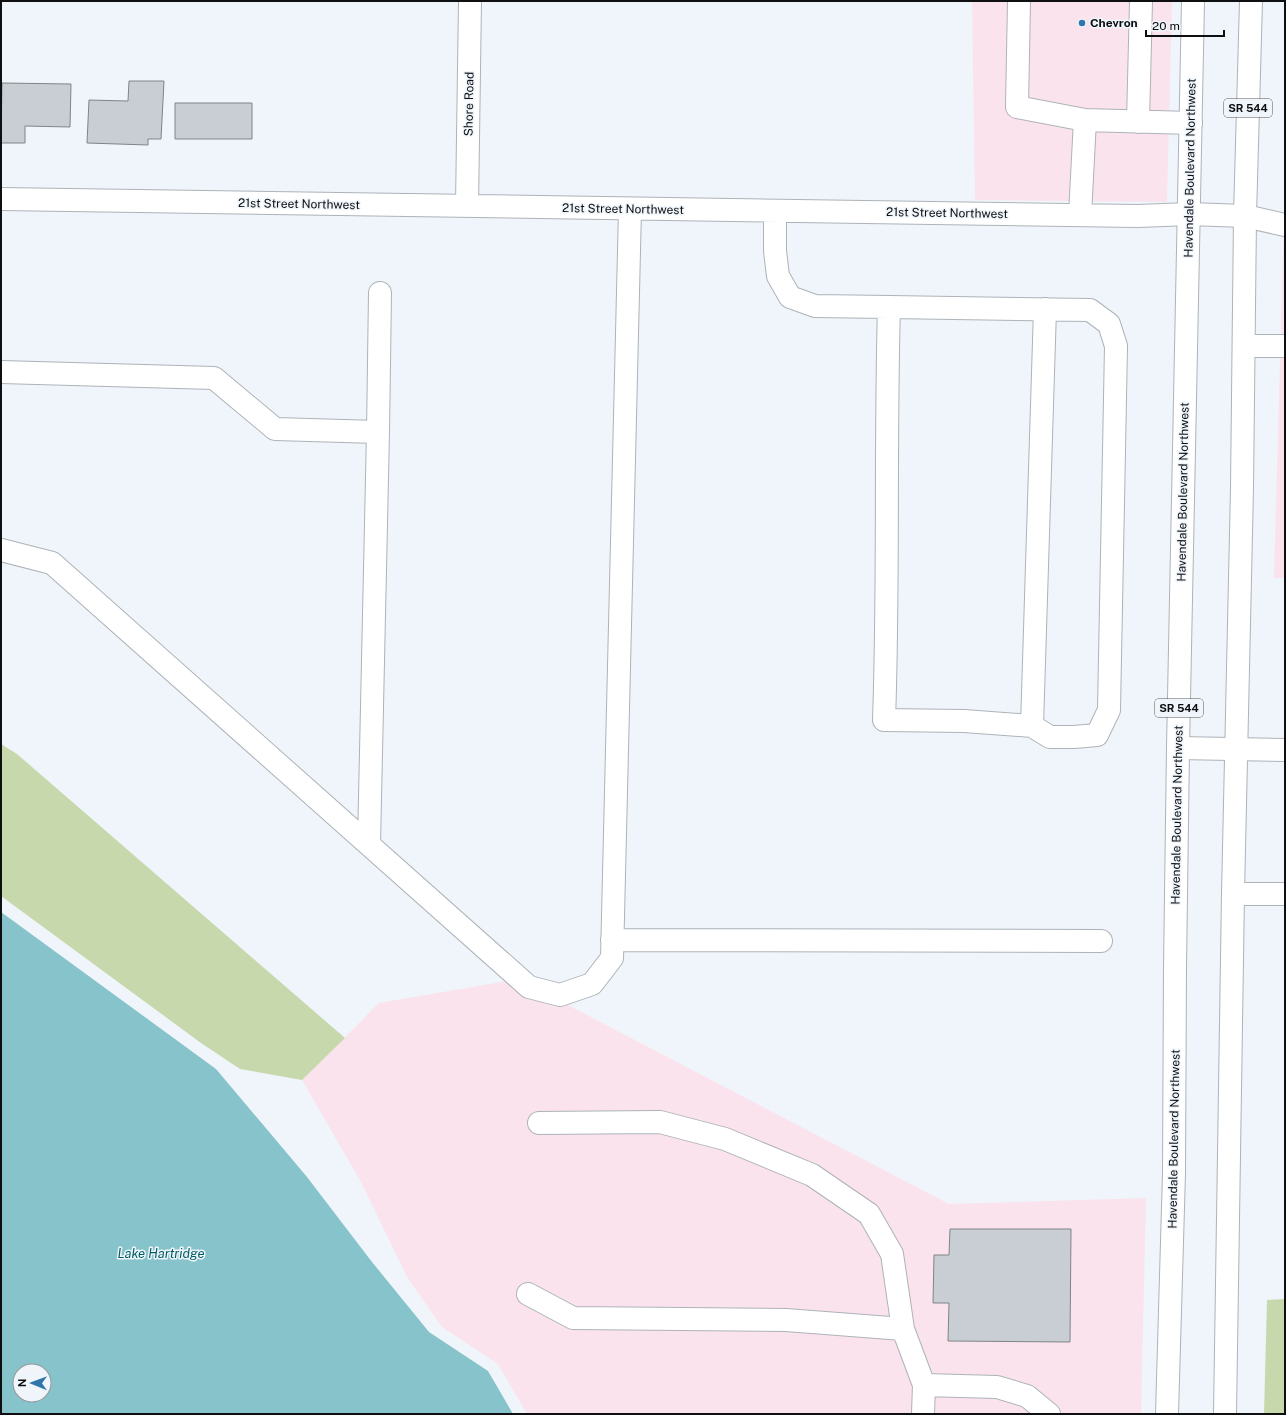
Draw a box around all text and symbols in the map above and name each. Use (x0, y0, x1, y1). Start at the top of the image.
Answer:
scale bar (1146, 12, 1224, 38)
place label: Chevron (1090, 16, 1138, 30)
marker: Chevron (1077, 18, 1087, 28)
text: 20 m (1152, 19, 1180, 33)
street label: Shore Road (461, 72, 477, 136)
street label: Havendale Boulevard Northwest (1181, 78, 1199, 258)
road number: SR 544 (1224, 99, 1272, 117)
street label: 21st Street Northwest (238, 196, 360, 212)
street label: 21st Street Northwest (562, 201, 684, 217)
street label: 21st Street Northwest (886, 205, 1008, 221)
street label: Havendale Boulevard Northwest (1174, 402, 1192, 582)
road number: SR 544 (1155, 699, 1203, 717)
street label: Havendale Boulevard Northwest (1168, 725, 1186, 905)
street label: Havendale Boulevard Northwest (1165, 1049, 1183, 1229)
water label: Lake Hartridge (117, 1246, 205, 1261)
north arrow (12, 1363, 52, 1403)
text: N (16, 1378, 28, 1387)

